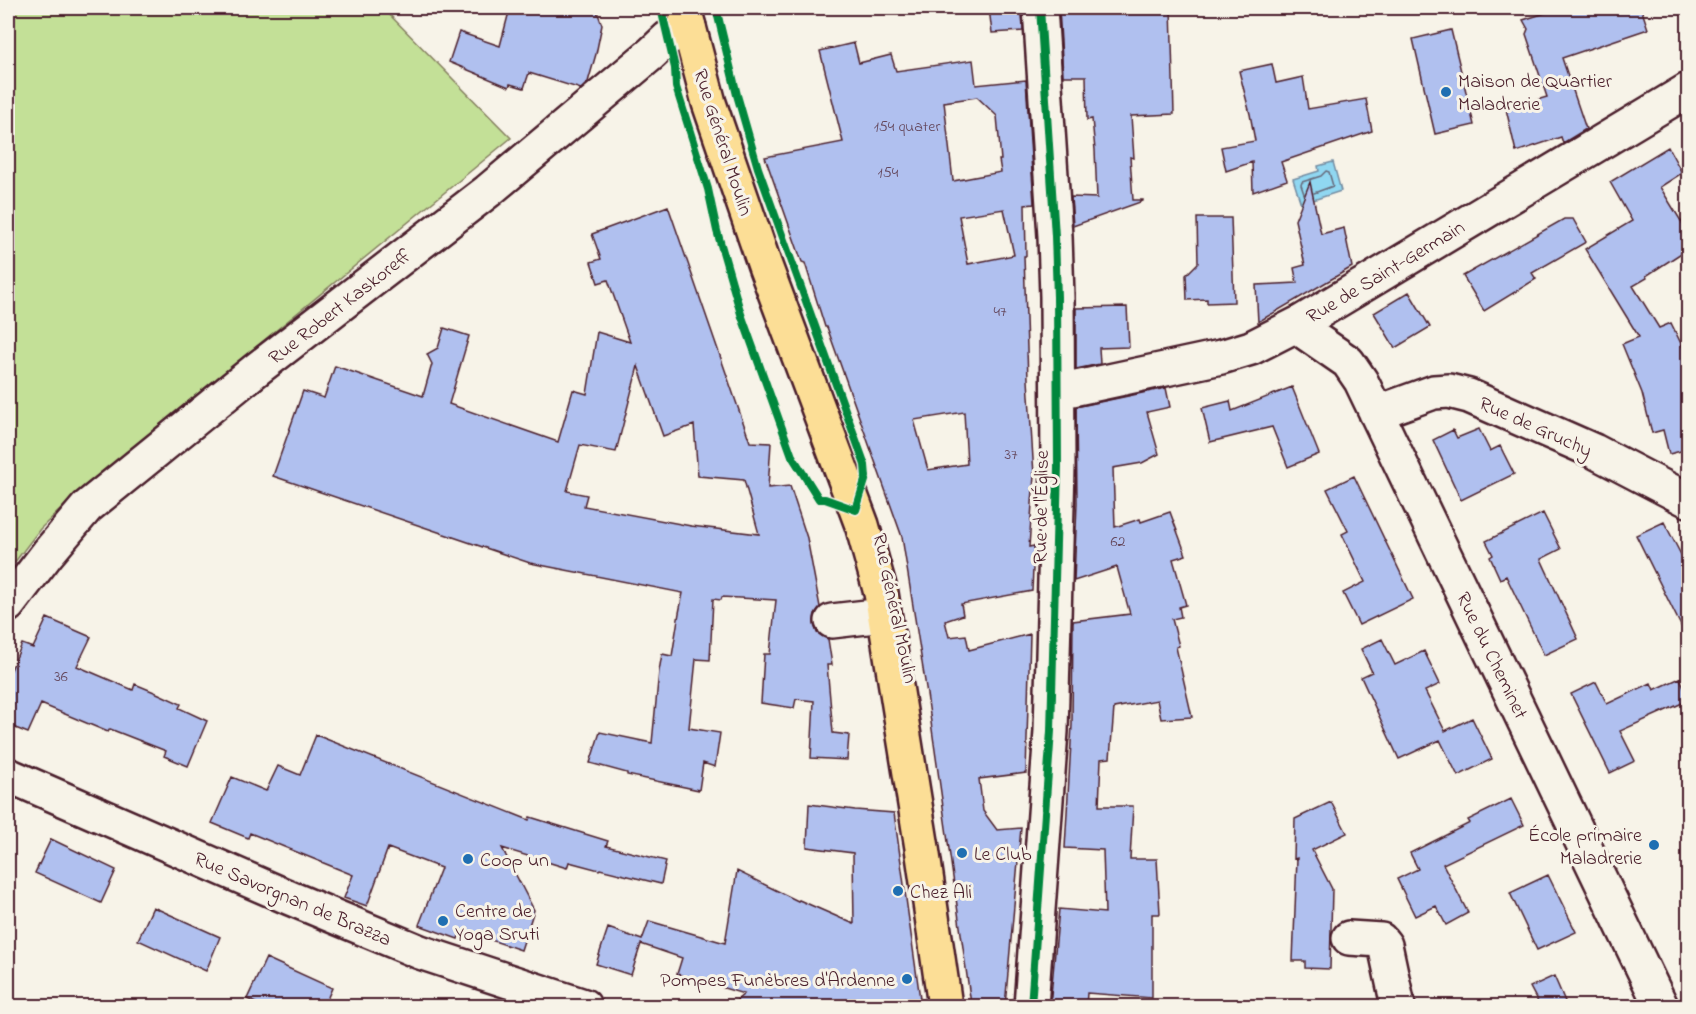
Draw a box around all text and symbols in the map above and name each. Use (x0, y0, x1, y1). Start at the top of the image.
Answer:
street label: Rue Général Moulin (684, 66, 759, 220)
place label: Maison de Quartier Maladrerie (1458, 68, 1613, 120)
marker: Maison de Quartier Maladrerie (1439, 85, 1453, 99)
house number: 154 quater (874, 115, 940, 139)
house number: 154 (878, 161, 899, 185)
street label: Rue de Saint-Germain (1302, 214, 1471, 332)
street label: Rue Robert Kaskoreff (263, 243, 419, 373)
house number: 47 (993, 300, 1007, 324)
street label: Rue de Gruchy (1474, 390, 1596, 466)
house number: 37 (1004, 443, 1018, 467)
street label: Rue de l'Église (1027, 450, 1059, 564)
house number: 62 (1111, 530, 1126, 554)
street label: Rue Général Moulin (863, 531, 924, 686)
street label: Rue du Cheminet (1447, 588, 1534, 725)
house number: 36 (54, 665, 68, 689)
place label: École primaire Maladrerie (1528, 822, 1642, 874)
marker: École primaire Maladrerie (1647, 838, 1661, 852)
place label: Le Club (974, 841, 1032, 870)
street label: Rue Savorgnan de Brazza (188, 846, 395, 956)
marker: Le Club (955, 846, 969, 860)
place label: Coop un (480, 847, 549, 876)
marker: Coop un (461, 852, 475, 866)
place label: Chez Ali (910, 879, 972, 908)
marker: Chez Ali (891, 884, 905, 898)
place label: Centre de Yoga Sruti (455, 898, 540, 951)
marker: Centre de Yoga Sruti (436, 914, 450, 928)
place label: Pompes Funèbres d'Ardenne (660, 967, 895, 996)
marker: Pompes Funèbres d'Ardenne (900, 972, 914, 986)

